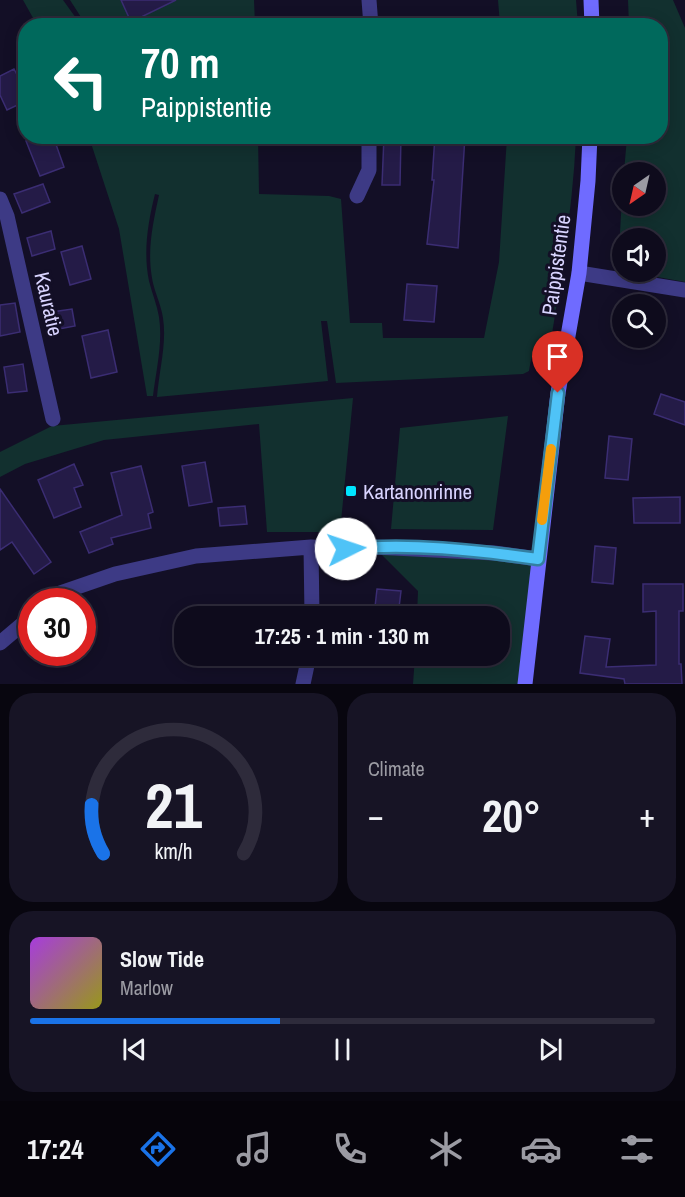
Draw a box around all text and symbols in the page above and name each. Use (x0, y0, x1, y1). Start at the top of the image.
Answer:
text: 70 m (141, 35, 220, 91)
icon: left (42, 42, 120, 120)
text: Paippistentie (141, 89, 272, 125)
north arrow (612, 162, 666, 216)
map controls (612, 162, 666, 348)
street label: Paippistentie (535, 213, 577, 317)
button: sound (612, 228, 666, 282)
street label: Kauratie (28, 269, 70, 339)
button: search (612, 294, 666, 348)
pin (532, 331, 583, 393)
icon: arrive (541, 340, 574, 373)
place label: Kartanonrinne (363, 477, 472, 506)
marker: Kartanonrinne (344, 484, 358, 498)
position arrow (314, 517, 378, 581)
speed limit sign: 30 (18, 588, 96, 666)
text: 17:25 · 1 min · 130 m (255, 621, 429, 651)
text: Climate (368, 755, 425, 782)
text: 21 (145, 763, 202, 847)
text: 20° (482, 785, 541, 846)
text: − (368, 793, 384, 837)
text: + (639, 793, 655, 837)
text: km/h (154, 838, 193, 867)
text: Slow Tide (120, 944, 204, 974)
text: Marlow (120, 974, 173, 1001)
icon: previous (118, 1033, 151, 1066)
icon: pause (326, 1033, 359, 1066)
icon: next (534, 1033, 567, 1066)
icon: directions (137, 1128, 179, 1170)
icon: music (233, 1128, 275, 1170)
icon: phone (329, 1128, 371, 1170)
icon: climate (425, 1128, 467, 1170)
icon: car (520, 1128, 562, 1170)
icon: filters (616, 1128, 658, 1170)
text: 17:24 (27, 1131, 84, 1167)

